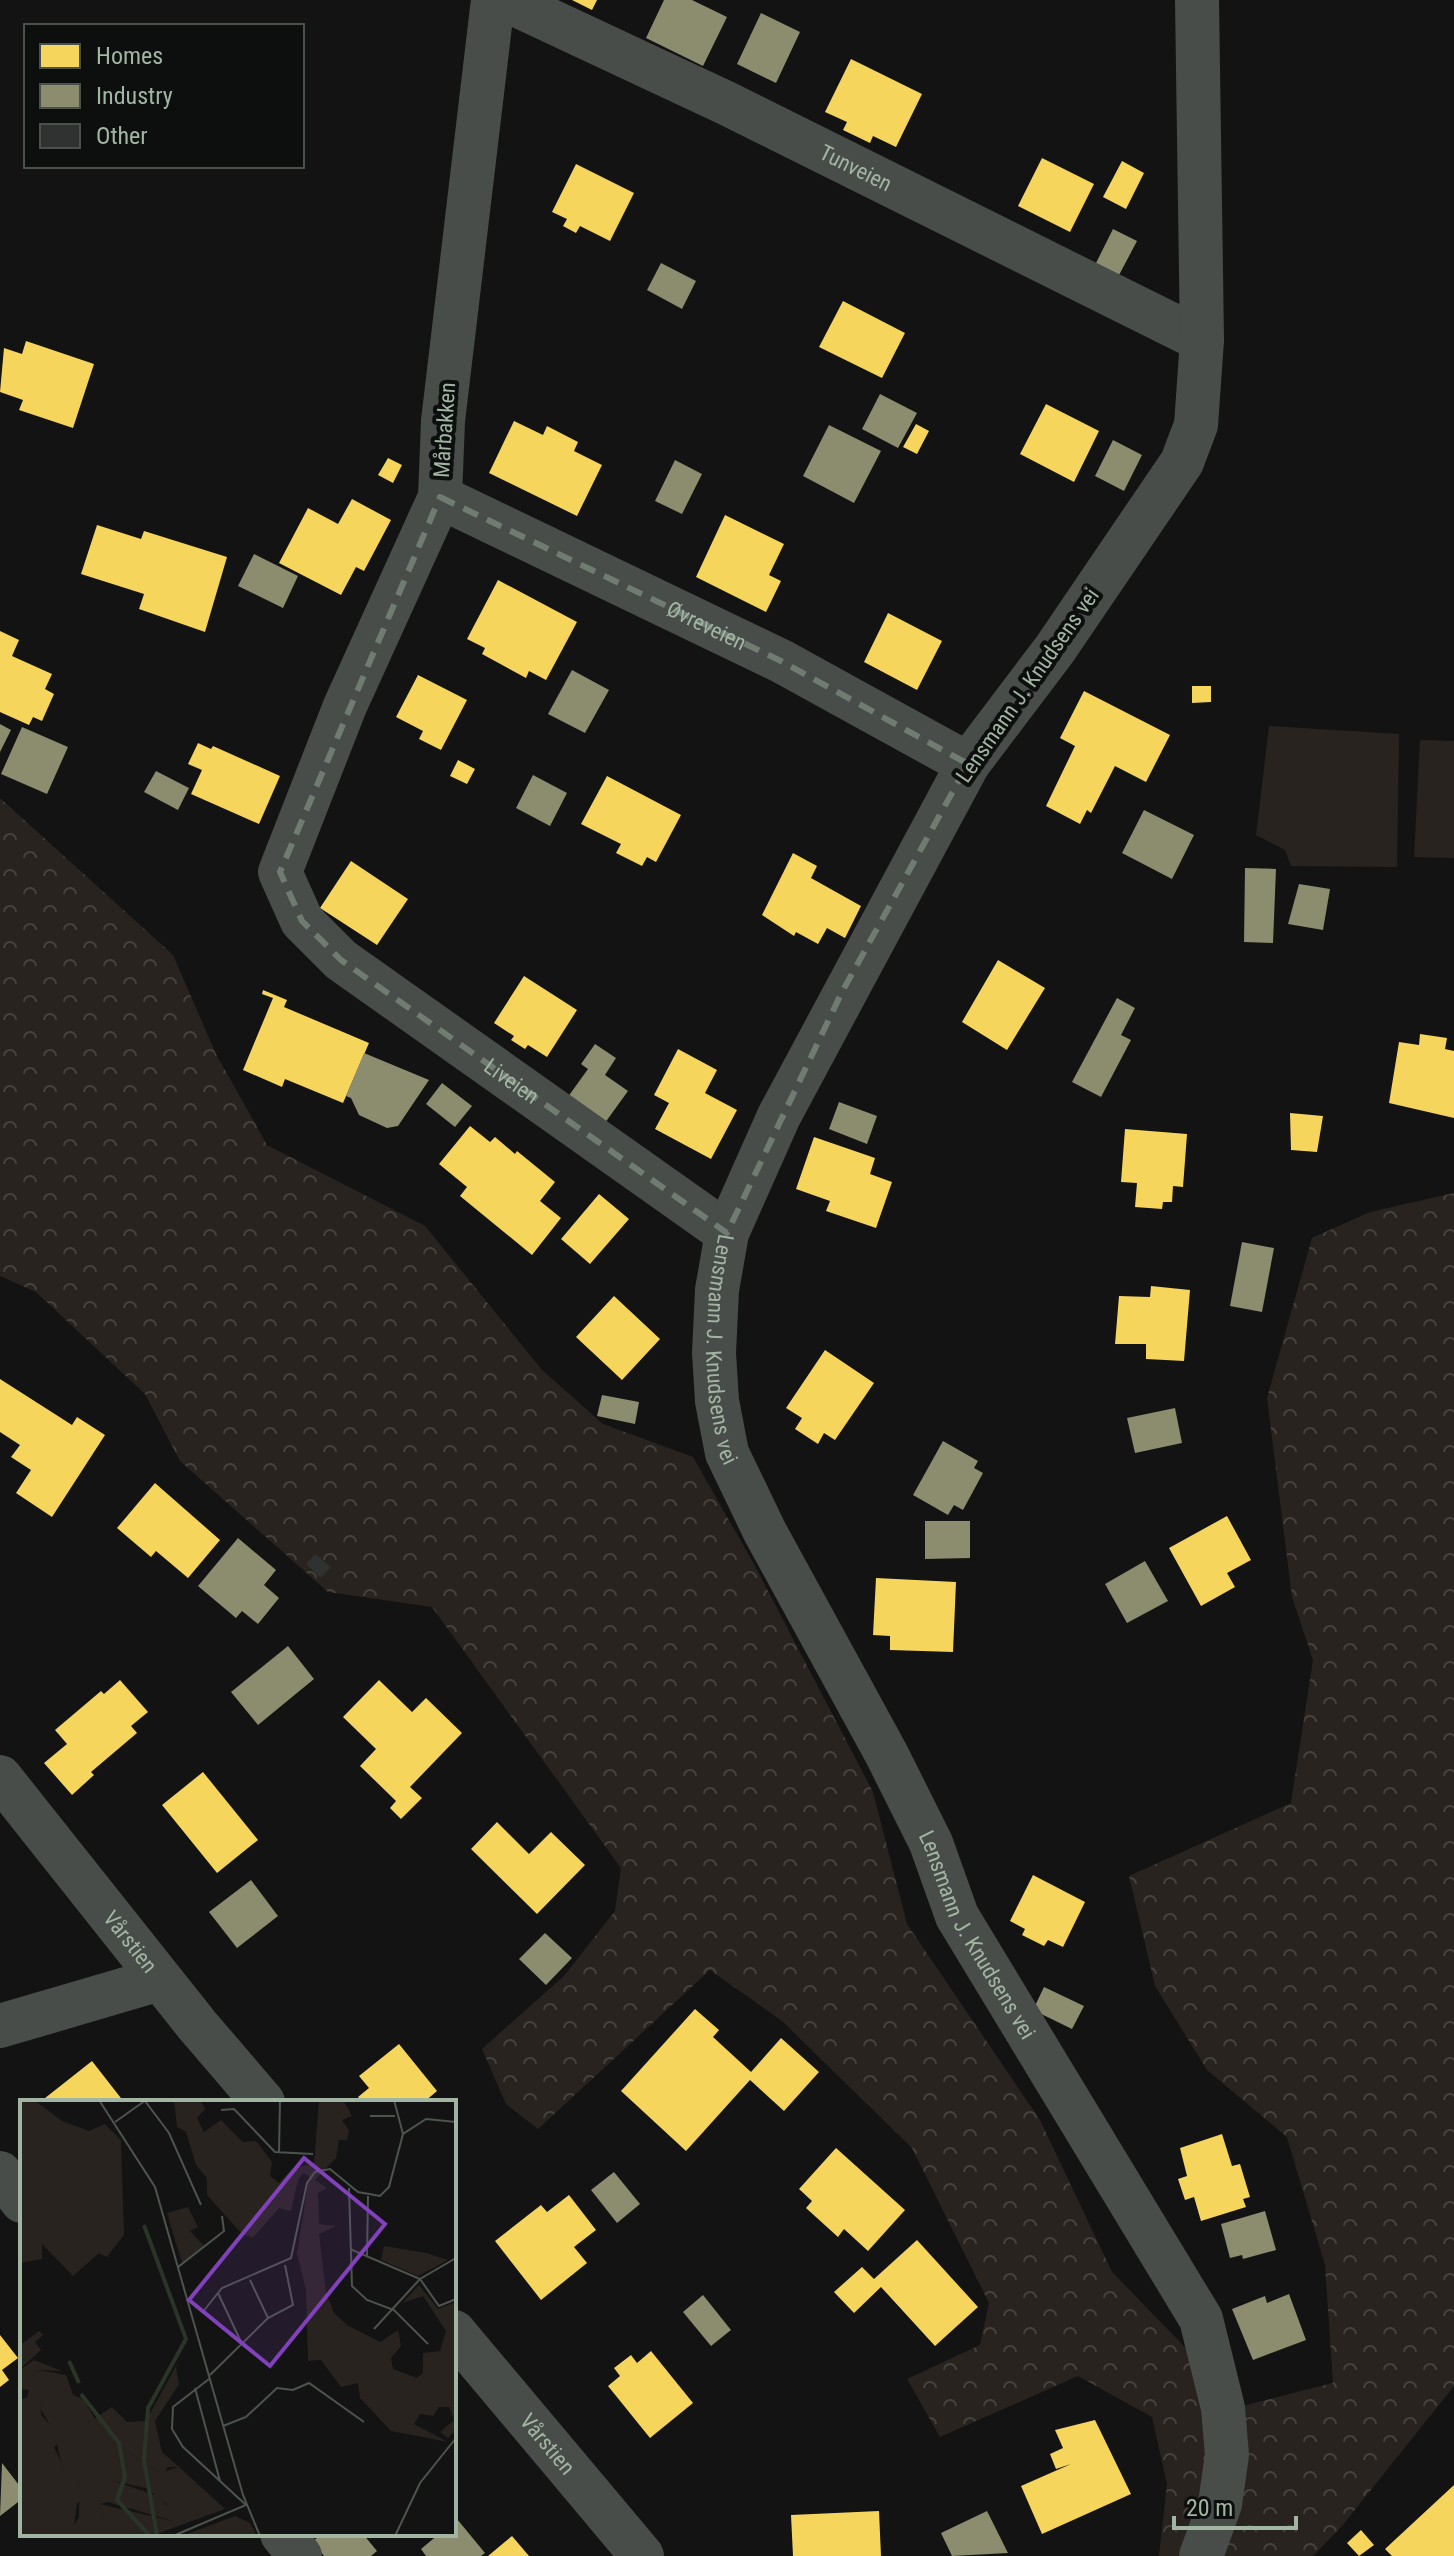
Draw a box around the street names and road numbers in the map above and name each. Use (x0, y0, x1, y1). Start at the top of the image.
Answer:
street label: Tunveien (815, 140, 896, 197)
street label: Mårbakken (429, 381, 460, 479)
street label: Lensmann J. Knudsens vei (951, 583, 1104, 787)
street label: Øvreveien (663, 596, 750, 655)
street label: Liveien (479, 1053, 544, 1109)
street label: Lensmann J. Knudsens vei (701, 1232, 743, 1469)
street label: Lensmann J. Knudsens vei (914, 1826, 1040, 2044)
street label: Vårstien (98, 1906, 162, 1978)
street label: Vårstien (515, 2409, 580, 2480)

